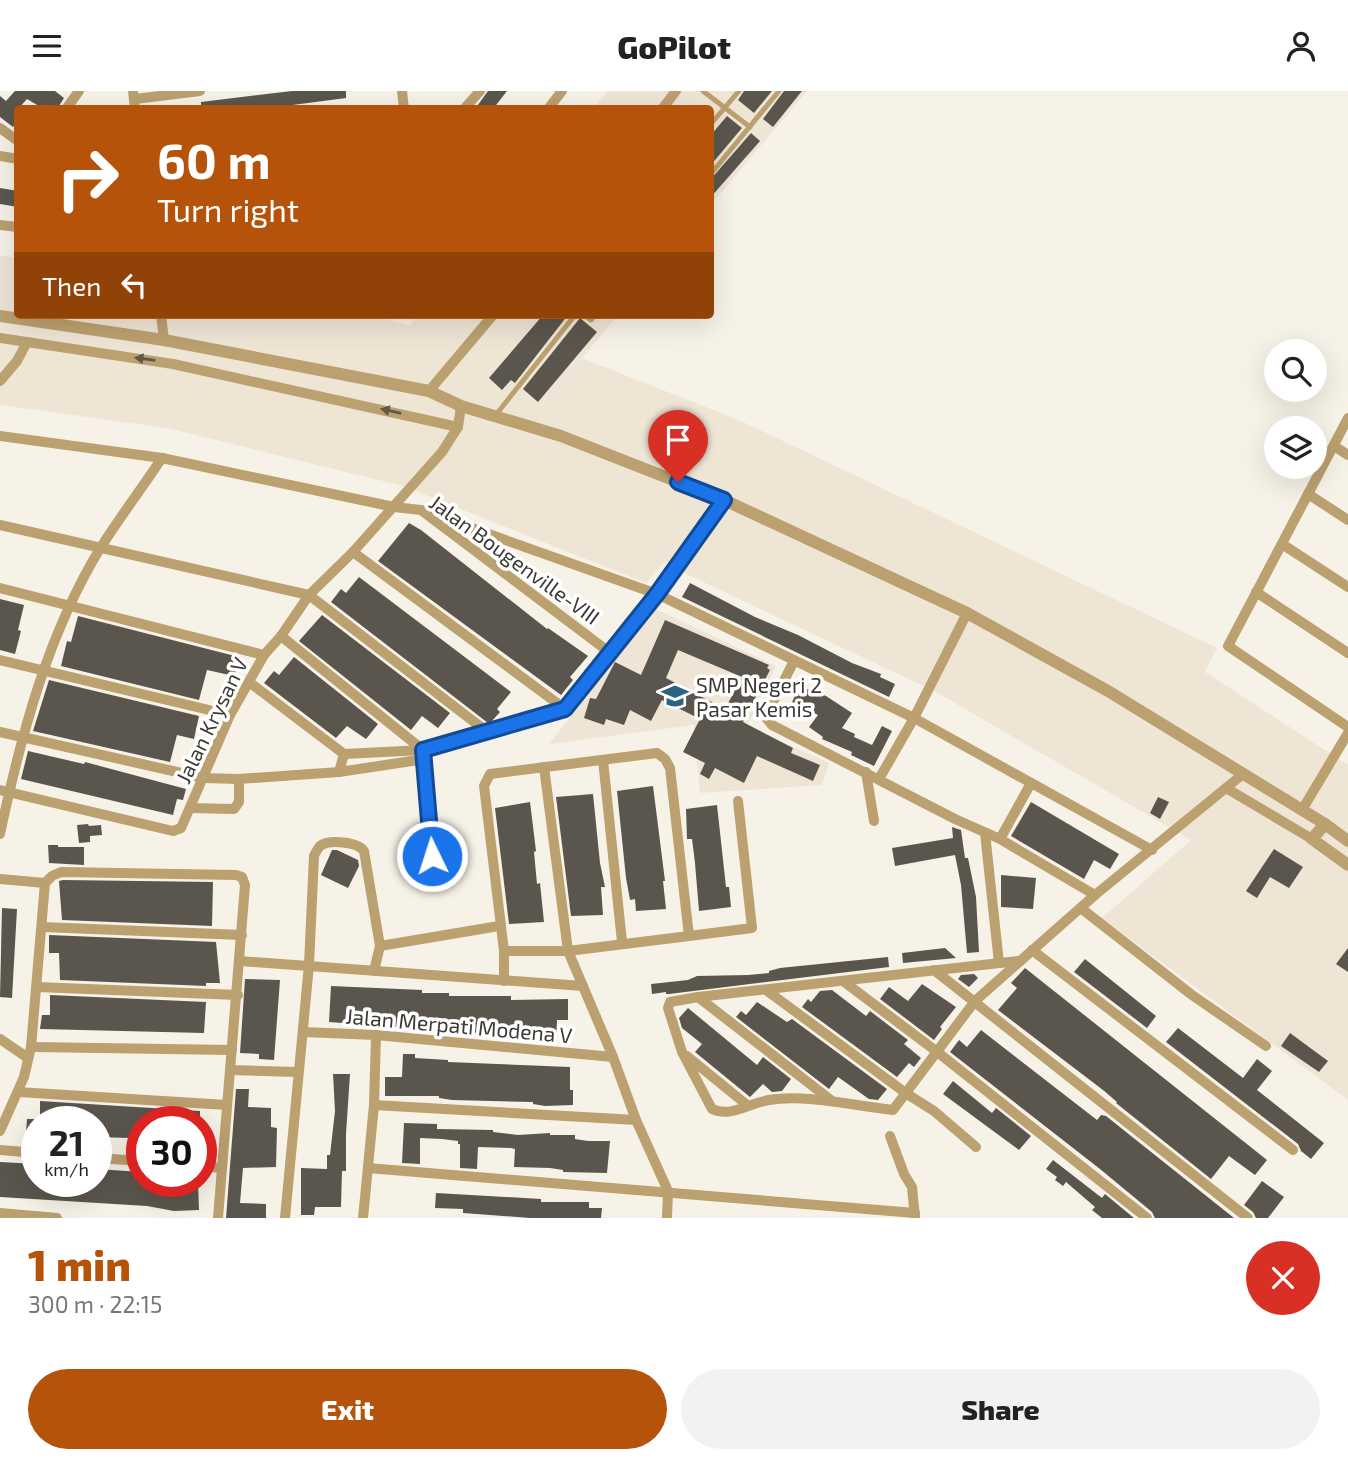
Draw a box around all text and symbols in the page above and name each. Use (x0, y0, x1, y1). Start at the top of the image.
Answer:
icon: menu (28, 27, 66, 65)
text: GoPilot (617, 27, 731, 65)
icon: person (1282, 27, 1320, 65)
text: 60 m (157, 130, 271, 189)
icon: right (42, 133, 133, 224)
text: Turn right (157, 190, 299, 228)
icon: left (115, 266, 153, 304)
text: Then (42, 270, 101, 301)
map controls (1264, 339, 1327, 479)
button: search (1264, 339, 1327, 402)
one-way arrow (134, 354, 156, 365)
one-way arrow (380, 406, 402, 417)
pin (648, 410, 708, 482)
button: layers (1264, 416, 1327, 479)
icon: arrive (659, 421, 697, 459)
street label: Jalan Bougenville-VIII (425, 489, 605, 629)
street label: Jalan Krysan V (170, 653, 252, 787)
place label: SMP Negeri 2 Pasar Kemis (696, 672, 822, 721)
school or university icon: SMP Negeri 2 Pasar Kemis (660, 681, 690, 711)
position arrow (395, 819, 469, 893)
street label: Jalan Merpati Modena V (345, 1003, 574, 1047)
speed limit sign: 30 (126, 1106, 217, 1197)
text: 21 (49, 1121, 84, 1163)
text: km/h (44, 1158, 89, 1180)
text: 1 min (28, 1239, 131, 1289)
button: close (1246, 1241, 1320, 1315)
text: 300 m · 22:15 (28, 1290, 162, 1318)
button: Exit (28, 1369, 667, 1449)
button: Share (681, 1369, 1320, 1449)

